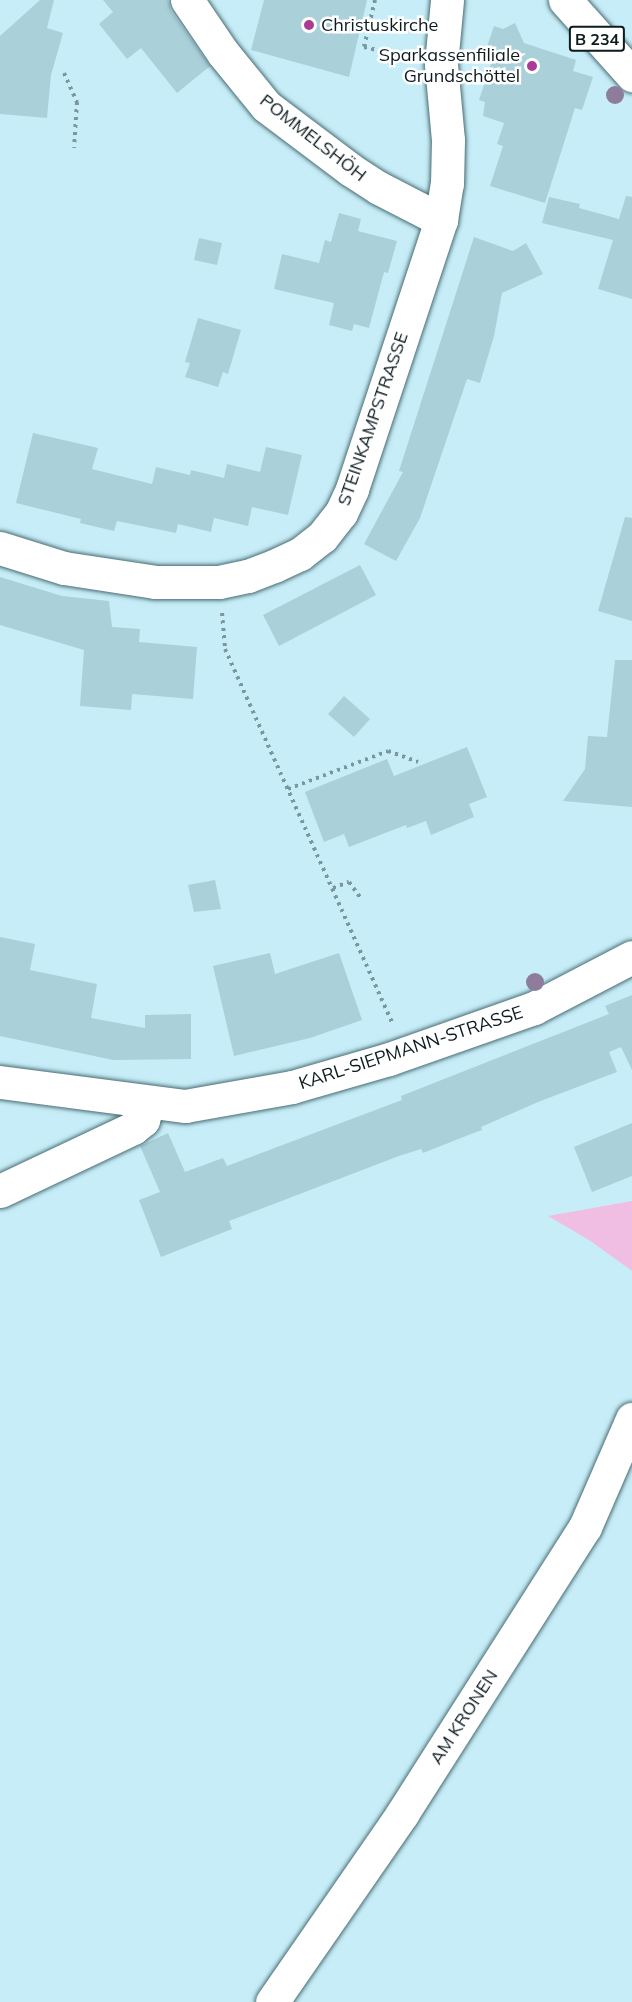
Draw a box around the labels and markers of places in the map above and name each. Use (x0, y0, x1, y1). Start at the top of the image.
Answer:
place label: Christuskirche (321, 14, 438, 36)
marker: Christuskirche (302, 18, 316, 32)
place label: Sparkassenfiliale Grundschöttel (379, 45, 520, 88)
marker: Sparkassenfiliale Grundschöttel (525, 59, 539, 73)

